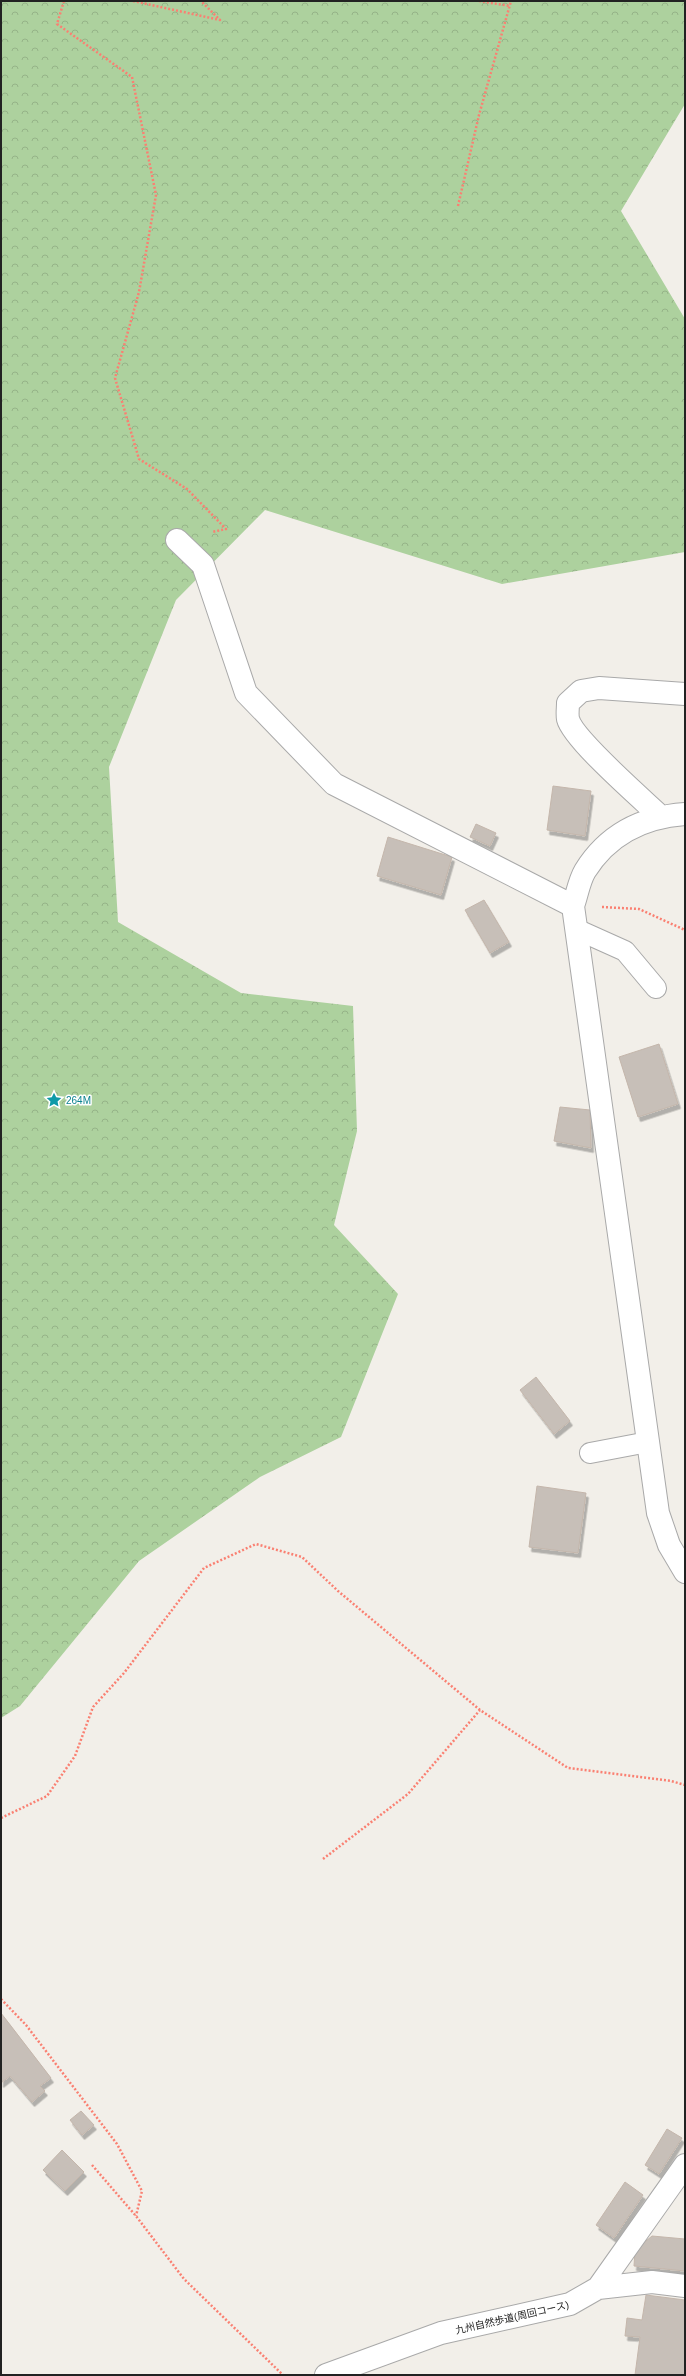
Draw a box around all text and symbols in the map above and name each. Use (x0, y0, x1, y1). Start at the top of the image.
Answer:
place icon: 264M (45, 1091, 63, 1109)
place label: 264M (66, 1095, 91, 1106)
street label: 九州自然歩道(周回コース) (454, 2299, 570, 2336)

